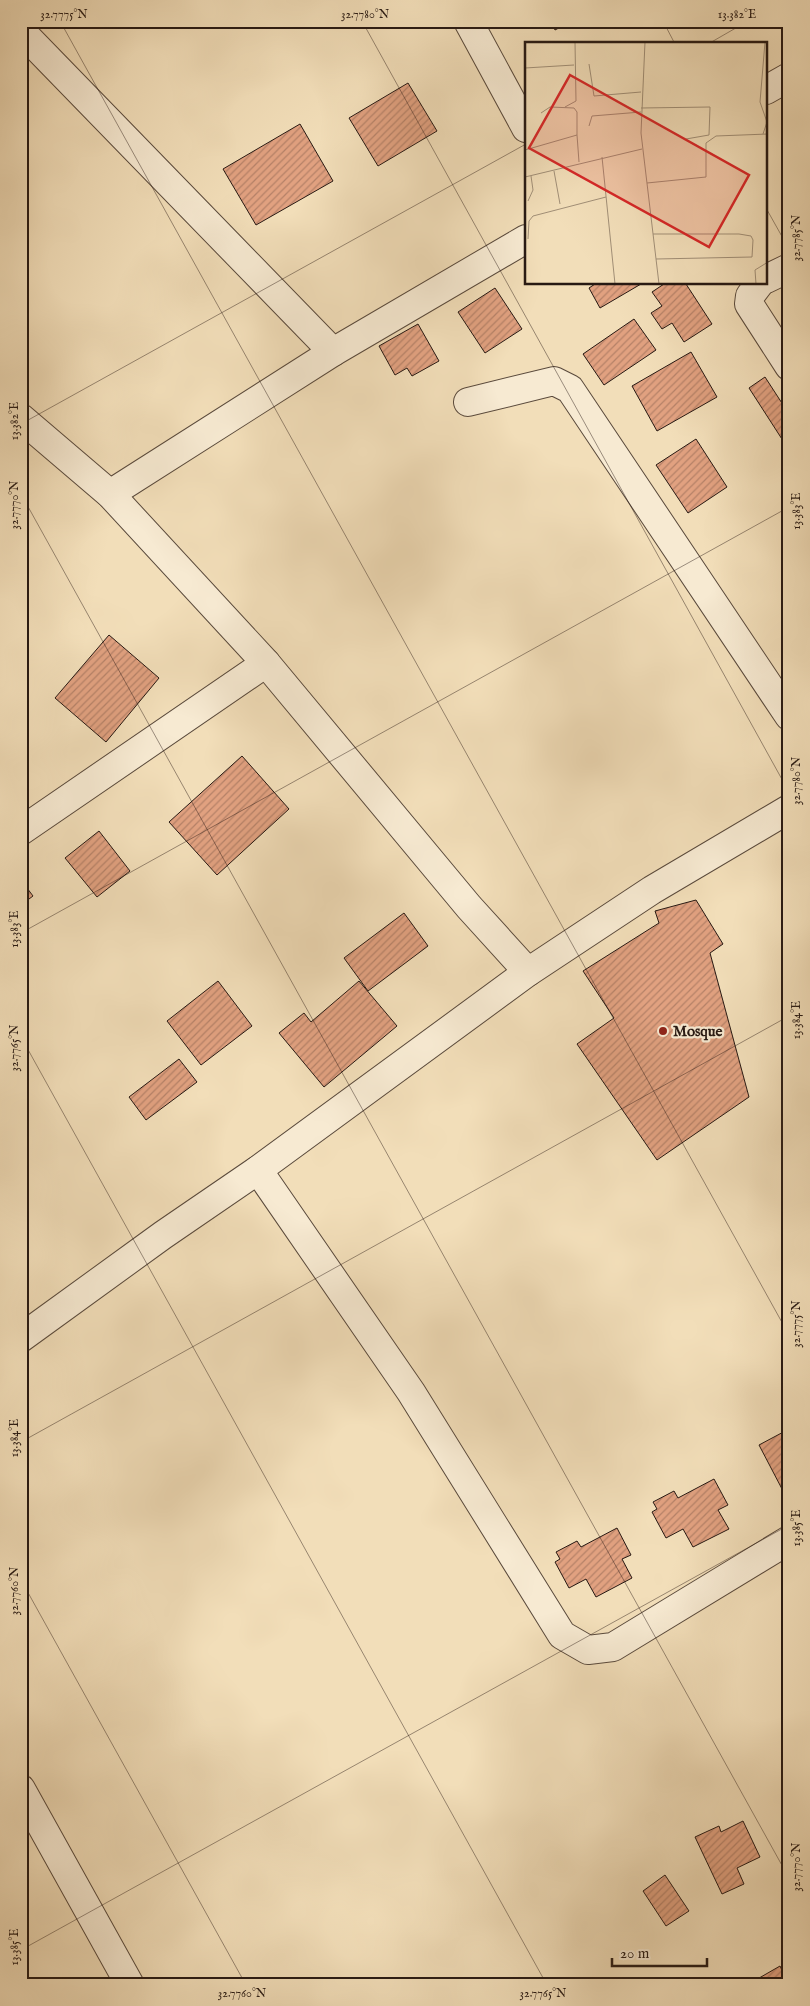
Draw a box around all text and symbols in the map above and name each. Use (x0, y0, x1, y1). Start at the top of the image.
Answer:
text: 32.7775°N (40, 7, 88, 22)
text: 32.7780°N (341, 7, 390, 22)
text: 13.382°E (718, 7, 756, 22)
inset map (525, 42, 768, 285)
text: 32.7785°N (789, 214, 804, 261)
text: 13.382°E (7, 402, 22, 440)
text: 32.7770°N (7, 480, 22, 529)
text: 13.383°E (789, 492, 804, 530)
text: 32.7780°N (789, 756, 804, 805)
text: 13.383°E (7, 910, 22, 948)
text: 13.384°E (789, 1001, 804, 1039)
place label: Mosque (673, 1022, 723, 1041)
text: 32.7765°N (7, 1024, 22, 1071)
marker: Mosque (657, 1025, 669, 1037)
text: 32.7775°N (789, 1300, 804, 1348)
text: 13.384°E (7, 1419, 22, 1457)
text: 13.385°E (789, 1509, 804, 1547)
text: 32.7760°N (7, 1566, 22, 1615)
text: 32.7770°N (789, 1842, 804, 1891)
text: 13.385°E (7, 1928, 22, 1966)
scale bar (612, 1936, 708, 1968)
text: 20 m (620, 1944, 650, 1963)
text: 32.7760°N (218, 1986, 267, 2001)
text: 32.7765°N (520, 1986, 567, 2001)

